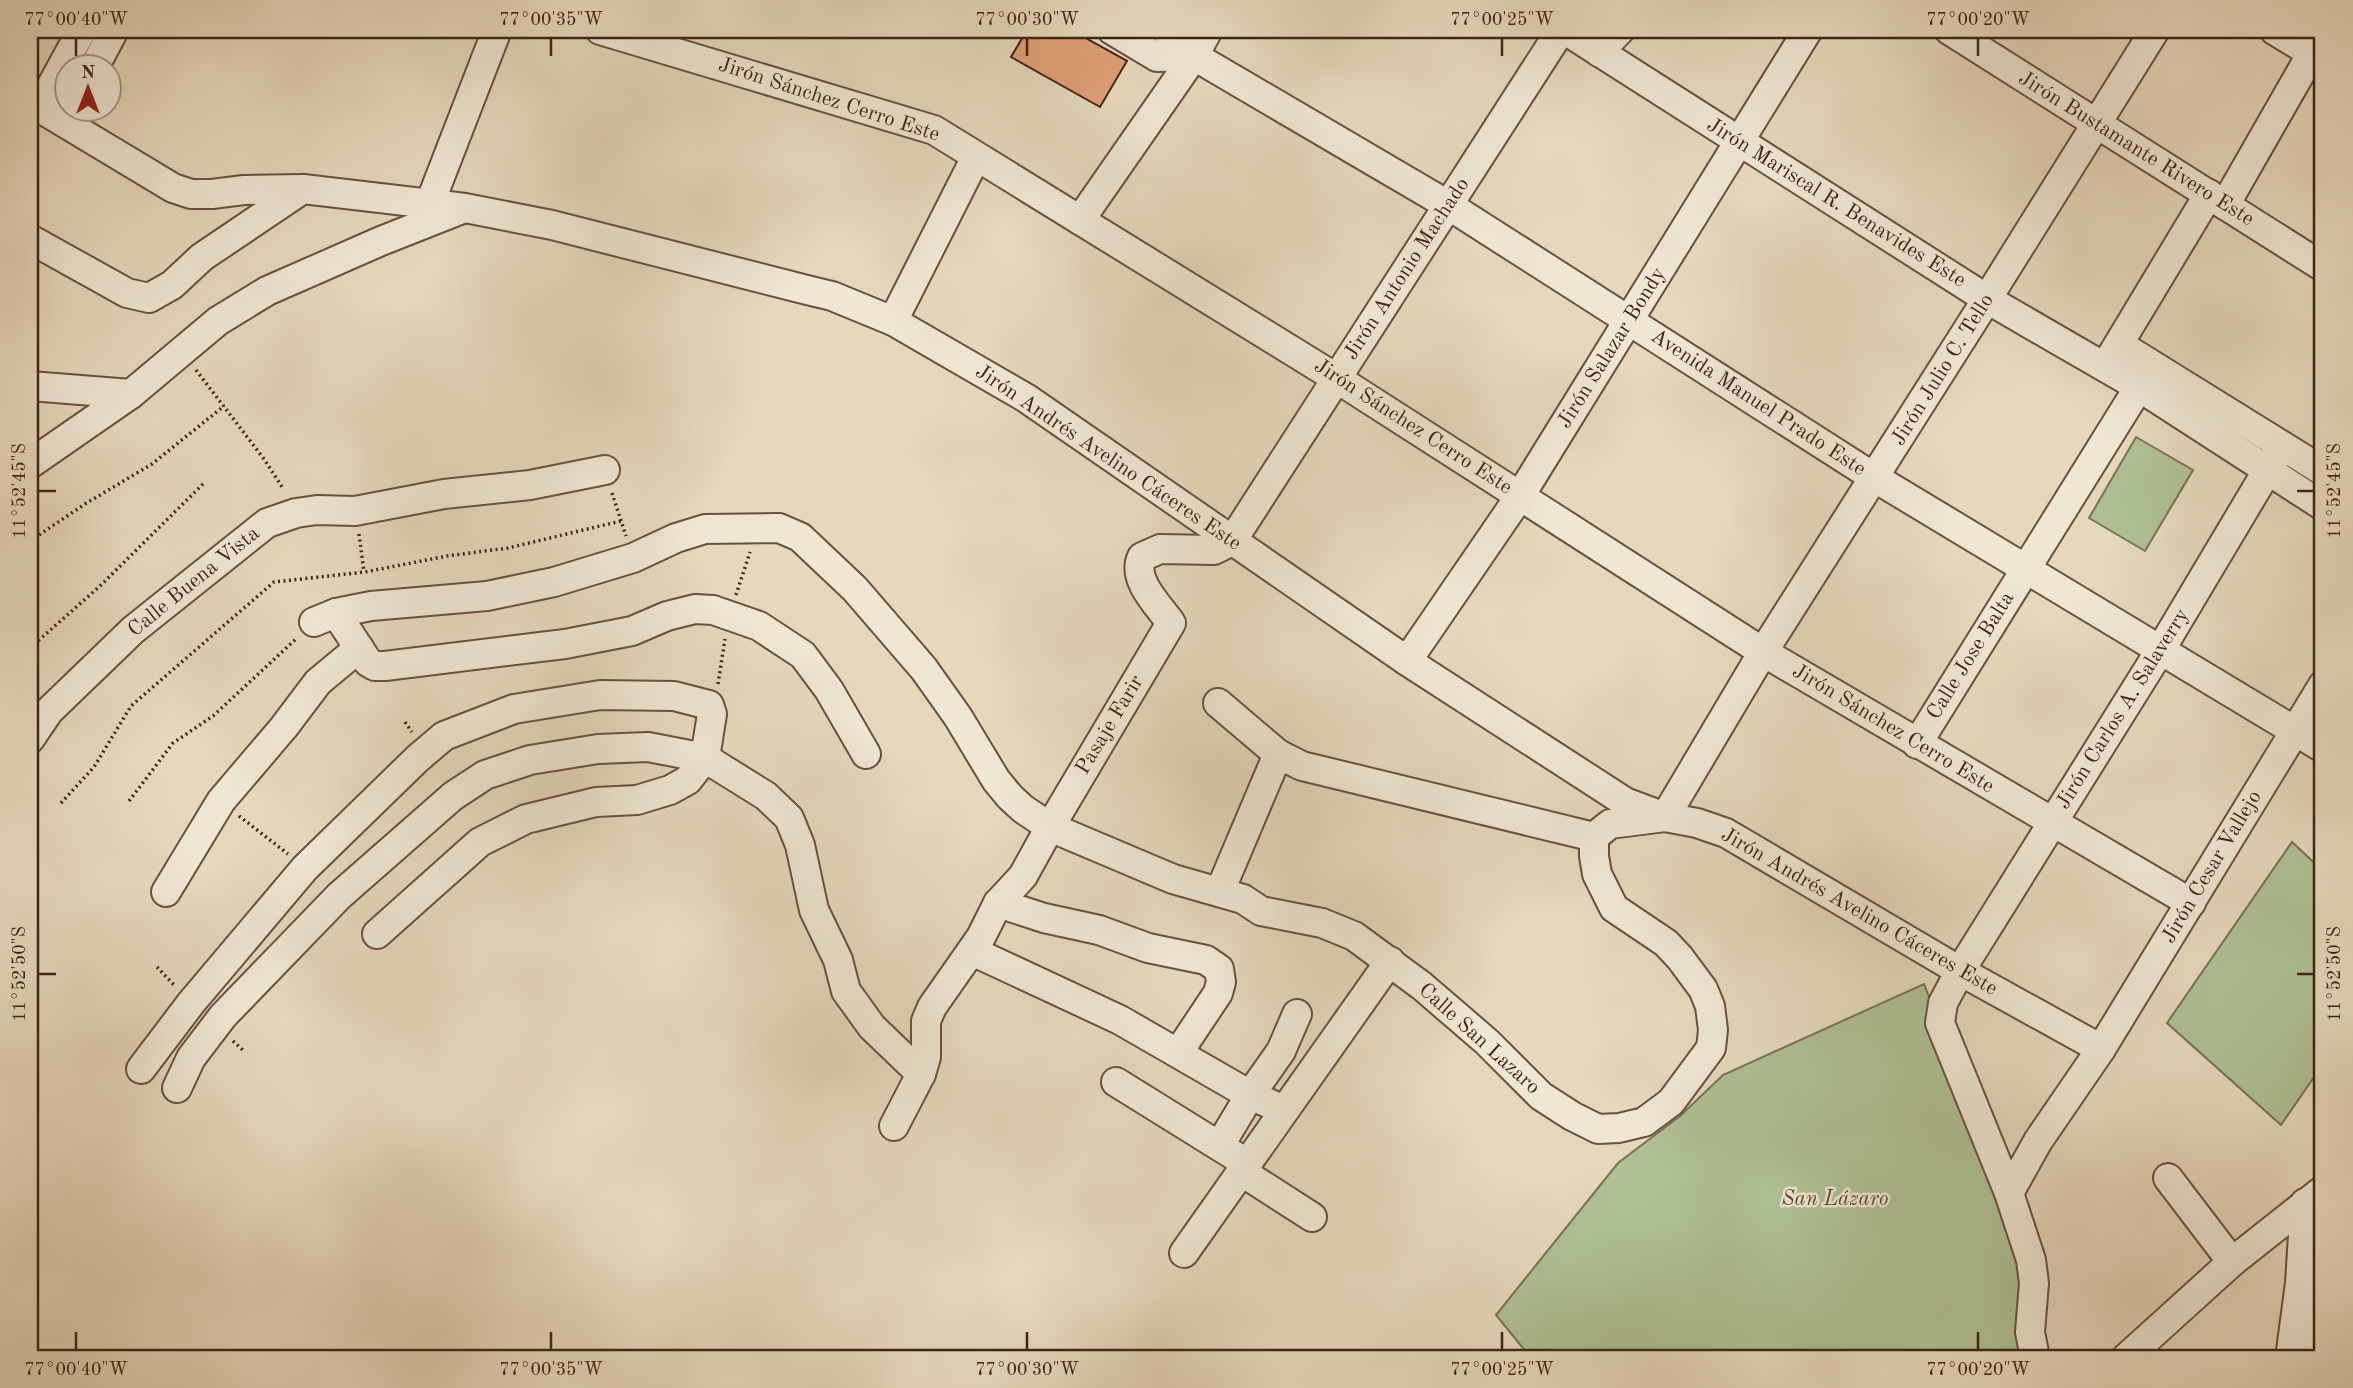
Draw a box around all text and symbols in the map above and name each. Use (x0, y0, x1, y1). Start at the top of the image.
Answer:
text: 77°00'40"W (24, 11, 128, 29)
text: 77°00'35"W (499, 11, 603, 29)
text: 77°00'30"W (975, 11, 1079, 29)
text: 77°00'25"W (1450, 11, 1554, 29)
text: 77°00'20"W (1926, 11, 2030, 29)
north arrow (52, 52, 122, 122)
street label: Jirón Sánchez Cerro Este (716, 54, 942, 146)
text: N (81, 64, 96, 83)
street label: Jirón Bustamante Rivero Este (2015, 68, 2257, 230)
street label: Jirón Mariscal R. Benavides Este (1703, 114, 1969, 292)
street label: Jirón Antonio Machado (1340, 174, 1474, 364)
street label: Jirón Salazar Bondy (1554, 264, 1670, 432)
street label: Jirón Julio C. Tello (1888, 291, 1998, 449)
street label: Avenida Manuel Prado Este (1647, 326, 1869, 480)
street label: Jirón Sánchez Cerro Este (1310, 355, 1516, 499)
street label: Jirón Andrés Avelino Cáceres Este (971, 361, 1245, 555)
text: 11°52'45"S (11, 443, 29, 539)
text: 11°52'45"S (2326, 443, 2344, 539)
street label: Calle Buena Vista (124, 523, 264, 641)
street label: Calle Jose Balta (1923, 589, 2019, 723)
street label: Jirón Carlos A. Salaverry (2053, 605, 2193, 813)
street label: Jirón Sánchez Cerro Este (1788, 660, 1998, 798)
street label: Pasaje Farir (1072, 671, 1148, 778)
street label: Jirón Cesar Vallejo (2158, 787, 2266, 947)
street label: Jirón Andrés Avelino Cáceres Este (1717, 824, 2001, 1000)
text: 11°52'50"S (11, 926, 29, 1022)
text: 11°52'50"S (2326, 926, 2344, 1022)
street label: Calle San Lazaro (1414, 979, 1544, 1099)
park label: San Lázaro (1782, 1189, 1888, 1210)
text: 77°00'40"W (24, 1361, 128, 1379)
text: 77°00'35"W (499, 1361, 603, 1379)
text: 77°00'30"W (975, 1361, 1079, 1379)
text: 77°00'25"W (1450, 1361, 1554, 1379)
text: 77°00'20"W (1926, 1361, 2030, 1379)

